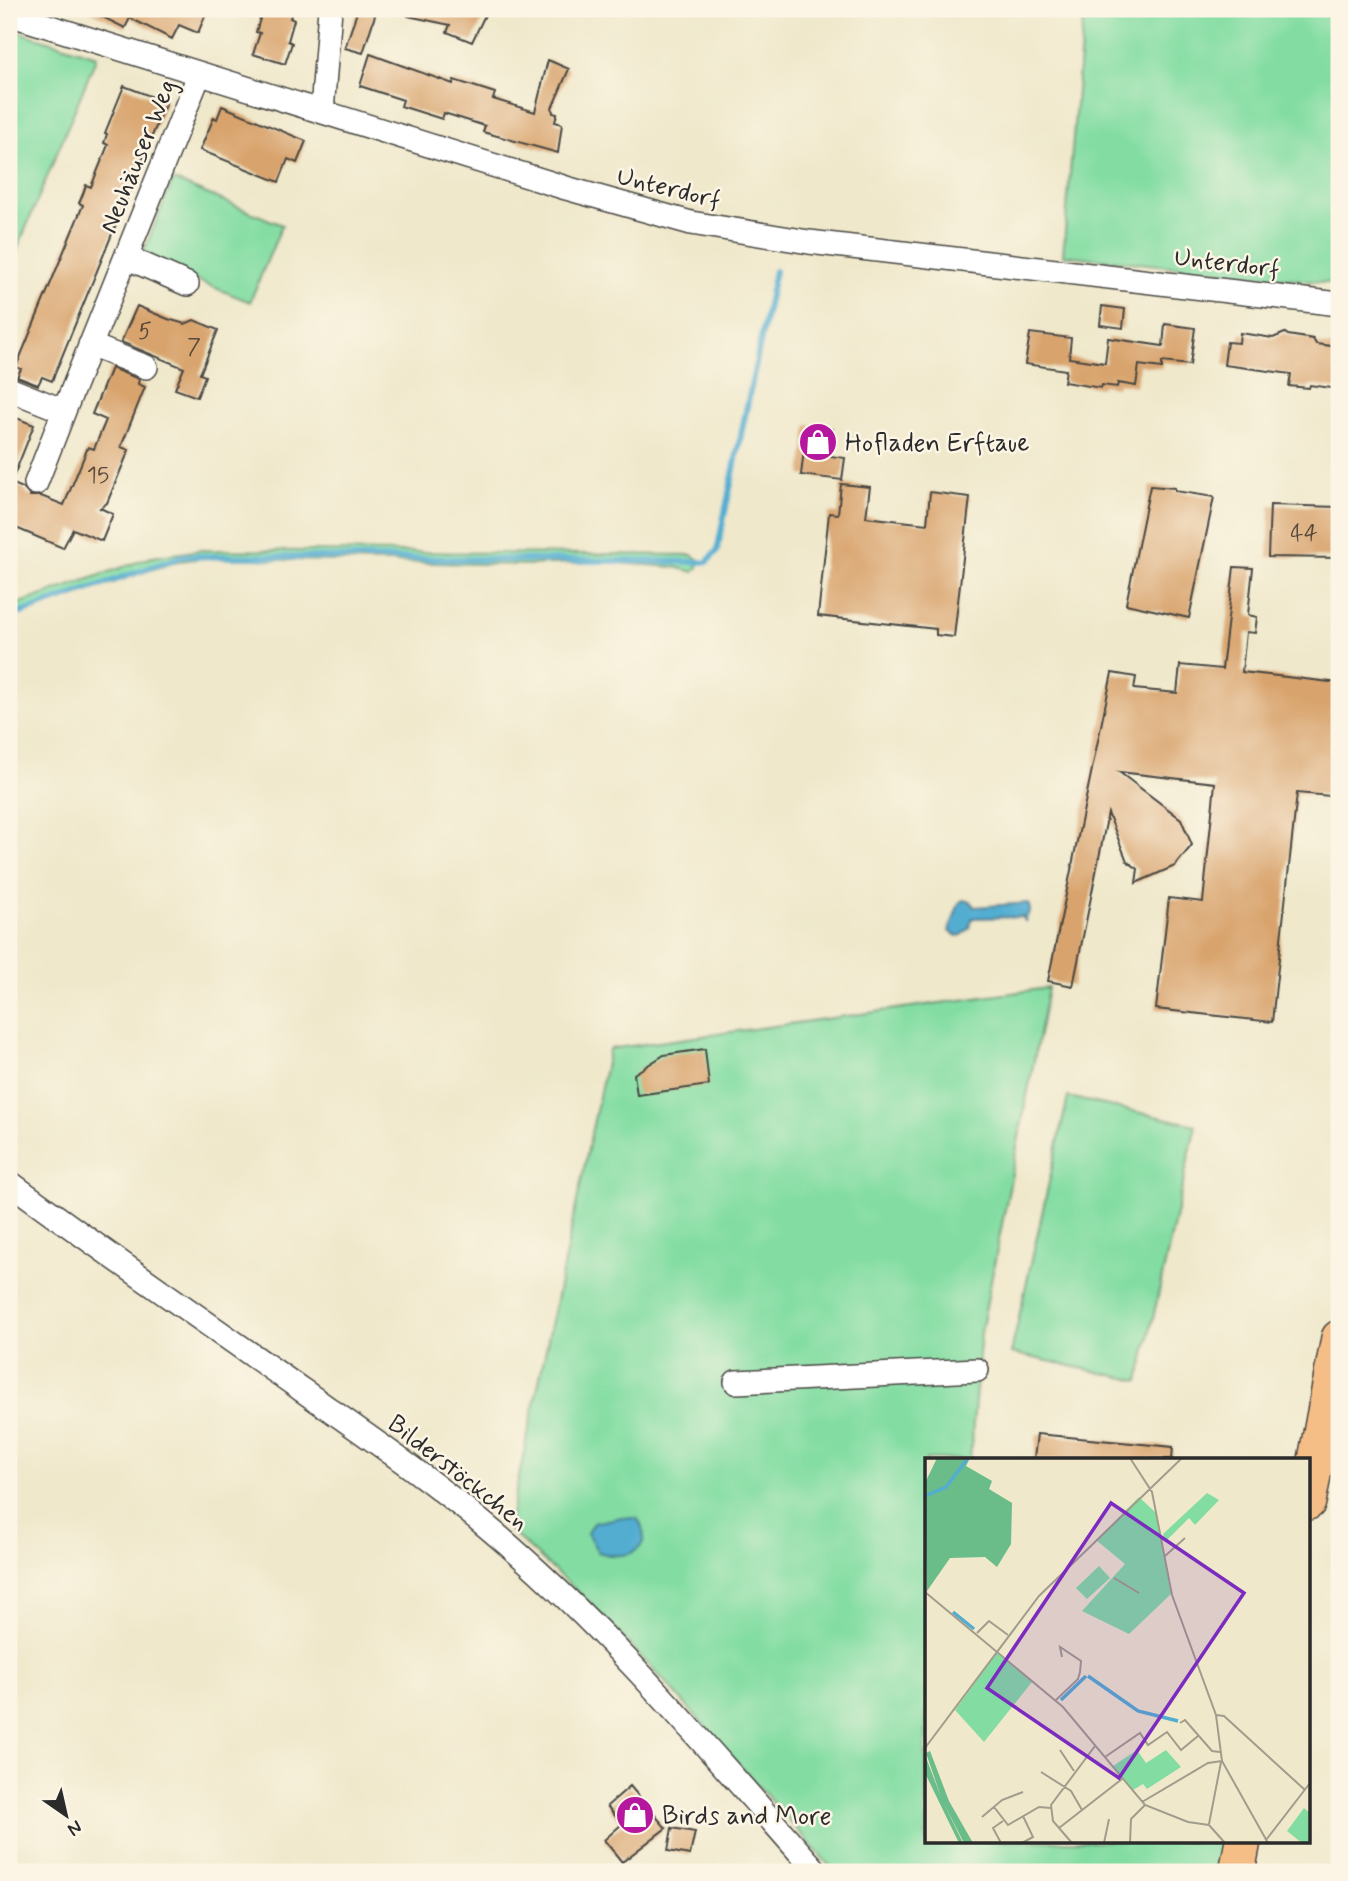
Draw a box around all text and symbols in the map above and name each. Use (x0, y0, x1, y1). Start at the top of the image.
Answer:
street label: Neuhäuser Weg (92, 75, 185, 239)
street label: Unterdorf (613, 160, 724, 218)
street label: Unterdorf (1172, 241, 1281, 287)
house number: 5 (138, 317, 152, 347)
house number: 7 (187, 333, 201, 363)
shop icon: Hofladen Erftaue (797, 421, 839, 463)
place label: Hofladen Erftaue (845, 427, 1029, 461)
house number: 15 (87, 461, 109, 491)
house number: 44 (1290, 519, 1318, 549)
street label: Bilderstöckchen (380, 1408, 535, 1540)
inset map (925, 1458, 1310, 1842)
north arrow (32, 1780, 102, 1850)
shop icon: Birds and More (614, 1794, 656, 1836)
place label: Birds and More (662, 1800, 832, 1834)
text: N (62, 1814, 87, 1842)

